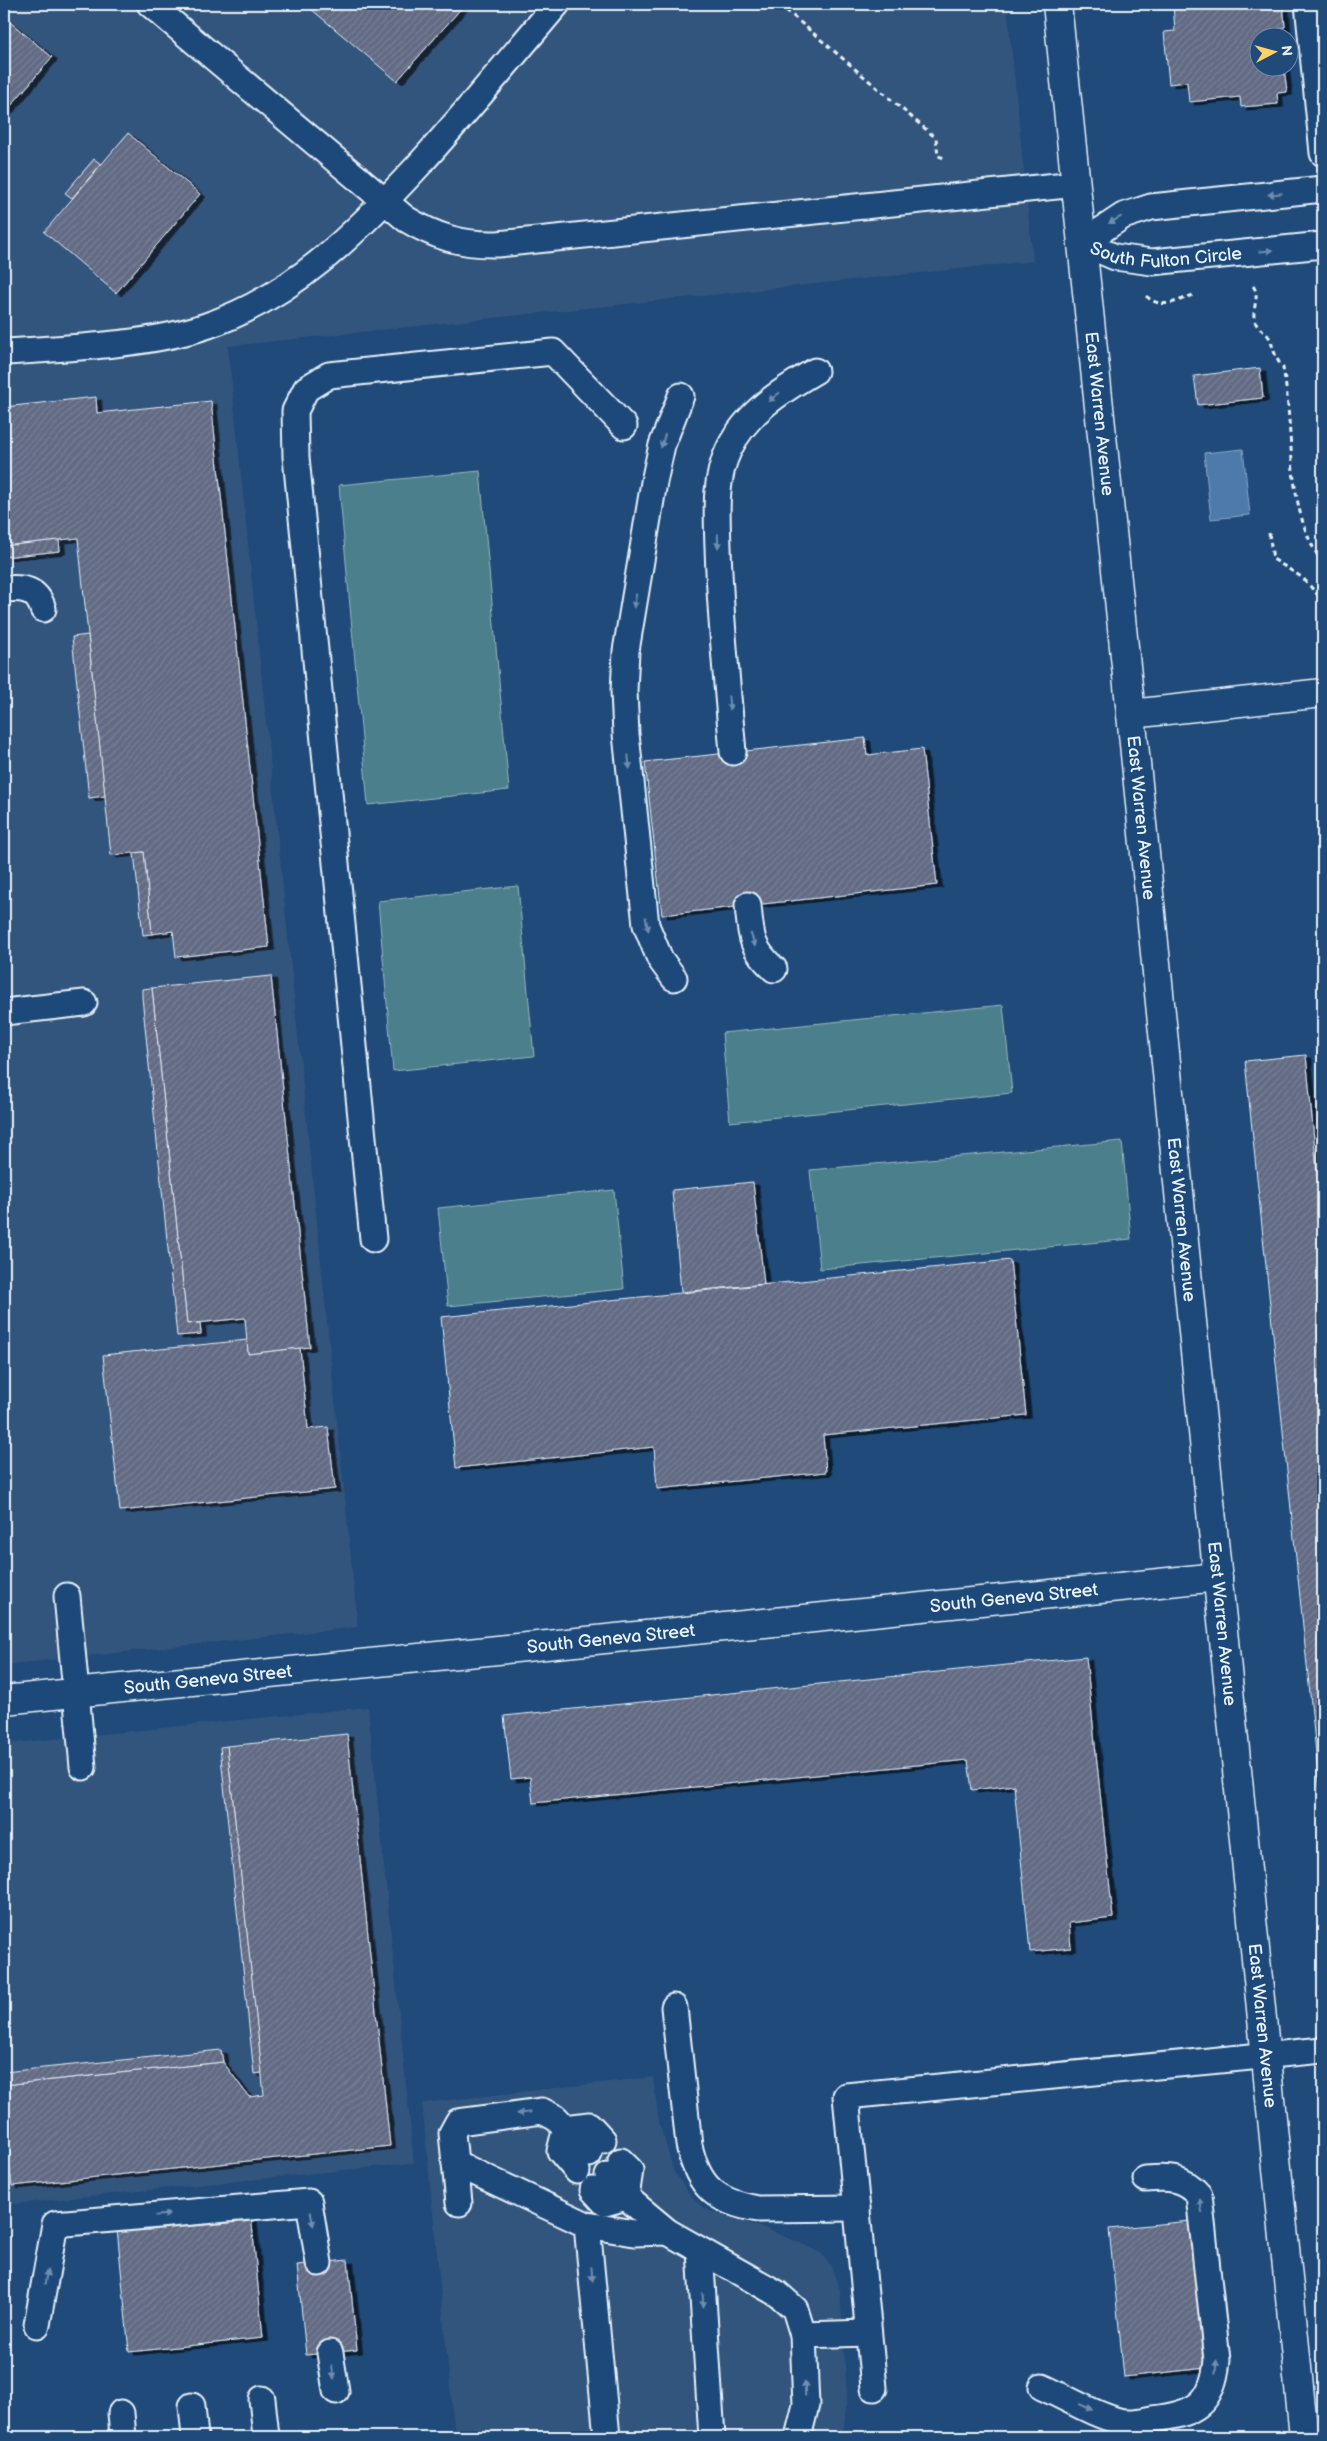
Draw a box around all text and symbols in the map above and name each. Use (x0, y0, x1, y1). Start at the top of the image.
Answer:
north arrow (1250, 28, 1300, 78)
text: N (1277, 45, 1295, 57)
one-way arrow (1266, 190, 1282, 198)
one-way arrow (1108, 216, 1123, 224)
street label: South Fulton Circle (1087, 238, 1243, 273)
one-way arrow (1259, 247, 1275, 255)
street label: East Warren Avenue (1080, 331, 1118, 497)
one-way arrow (767, 392, 781, 402)
one-way arrow (659, 434, 667, 449)
one-way arrow (714, 533, 722, 549)
one-way arrow (630, 593, 638, 609)
one-way arrow (725, 695, 733, 711)
street label: East Warren Avenue (1122, 735, 1160, 901)
one-way arrow (625, 755, 633, 771)
one-way arrow (643, 916, 651, 931)
one-way arrow (750, 933, 757, 948)
street label: East Warren Avenue (1163, 1136, 1200, 1303)
street label: East Warren Avenue (1203, 1540, 1241, 1707)
street label: South Geneva Street (929, 1579, 1099, 1617)
street label: South Geneva Street (526, 1620, 696, 1658)
street label: South Geneva Street (123, 1661, 294, 1699)
street label: East Warren Avenue (1243, 1942, 1281, 2109)
one-way arrow (515, 2109, 531, 2117)
one-way arrow (1197, 2197, 1205, 2213)
one-way arrow (156, 2211, 172, 2219)
one-way arrow (308, 2211, 316, 2227)
one-way arrow (588, 2266, 596, 2282)
one-way arrow (42, 2269, 50, 2285)
one-way arrow (699, 2292, 707, 2308)
one-way arrow (1213, 2359, 1221, 2375)
one-way arrow (330, 2365, 338, 2381)
one-way arrow (801, 2381, 809, 2397)
one-way arrow (1079, 2404, 1093, 2412)

